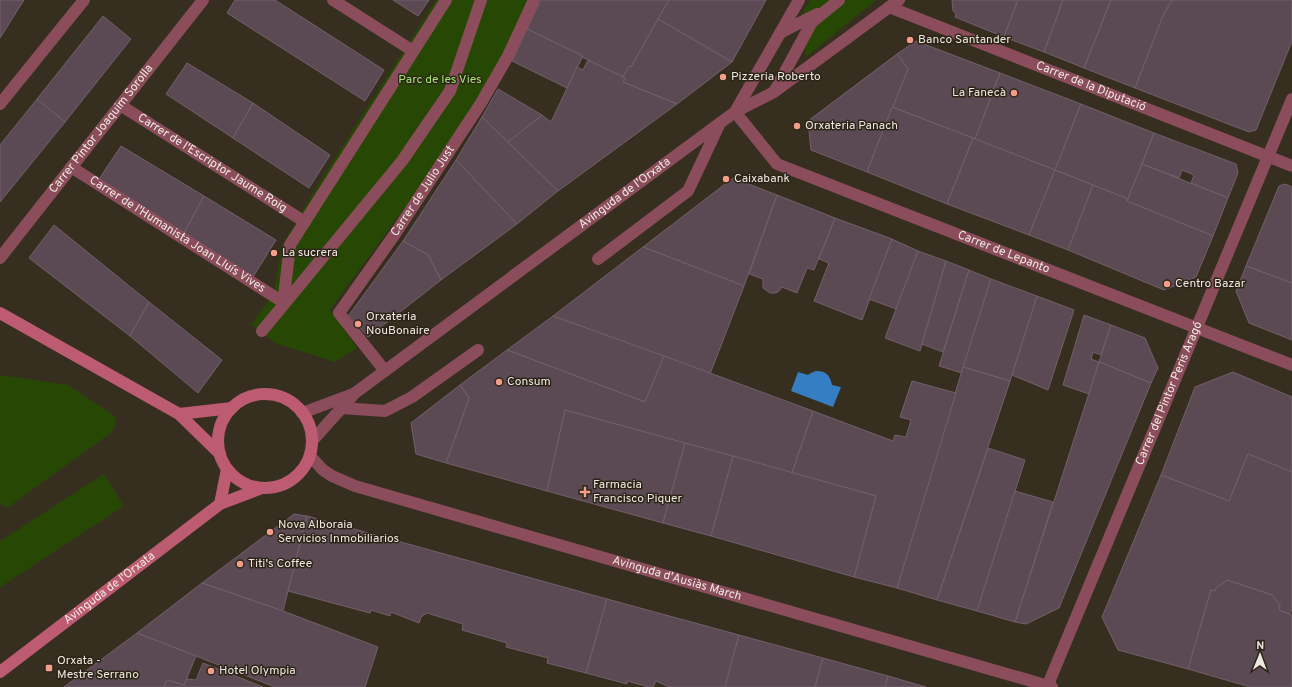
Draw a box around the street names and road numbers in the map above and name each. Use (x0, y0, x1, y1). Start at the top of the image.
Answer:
street label: Carrer de la Diputació (1033, 58, 1149, 116)
street label: Carrer Pintor Joaquim Sorolla (46, 61, 157, 197)
street label: Carrer de l'Escriptor Jaume Roig (134, 110, 290, 217)
street label: Carrer de Julio Just (387, 143, 459, 240)
street label: Avinguda de l'Orxata (575, 154, 674, 233)
street label: Carrer de l'Humanista Joan Lluís Vives (86, 173, 268, 297)
street label: Carrer de Lepanto (955, 227, 1052, 278)
street label: Carrer del Pintor Peris Aragó (1132, 319, 1207, 468)
street label: Avinguda de l'Orxata (61, 548, 159, 628)
street label: Avinguda d'Ausiàs March (610, 553, 743, 605)

